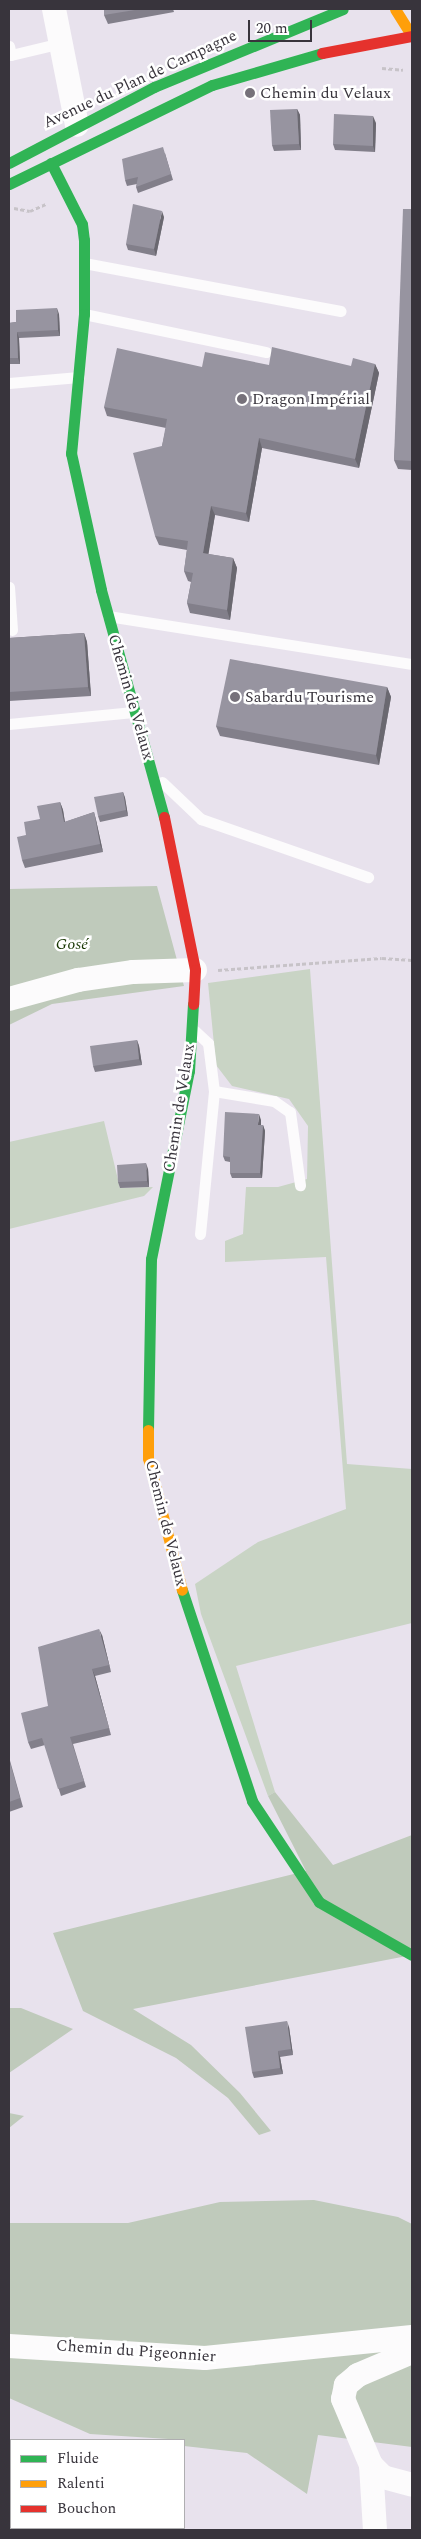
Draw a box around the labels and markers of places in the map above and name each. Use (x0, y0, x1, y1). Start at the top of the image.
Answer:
place label: Chemin du Velaux (260, 83, 391, 103)
marker: Chemin du Velaux (244, 87, 256, 99)
place label: Dragon Impérial (252, 389, 370, 409)
marker: Dragon Impérial (236, 393, 248, 405)
place label: Sabardu Tourisme (245, 687, 374, 707)
marker: Sabardu Tourisme (229, 691, 241, 703)

